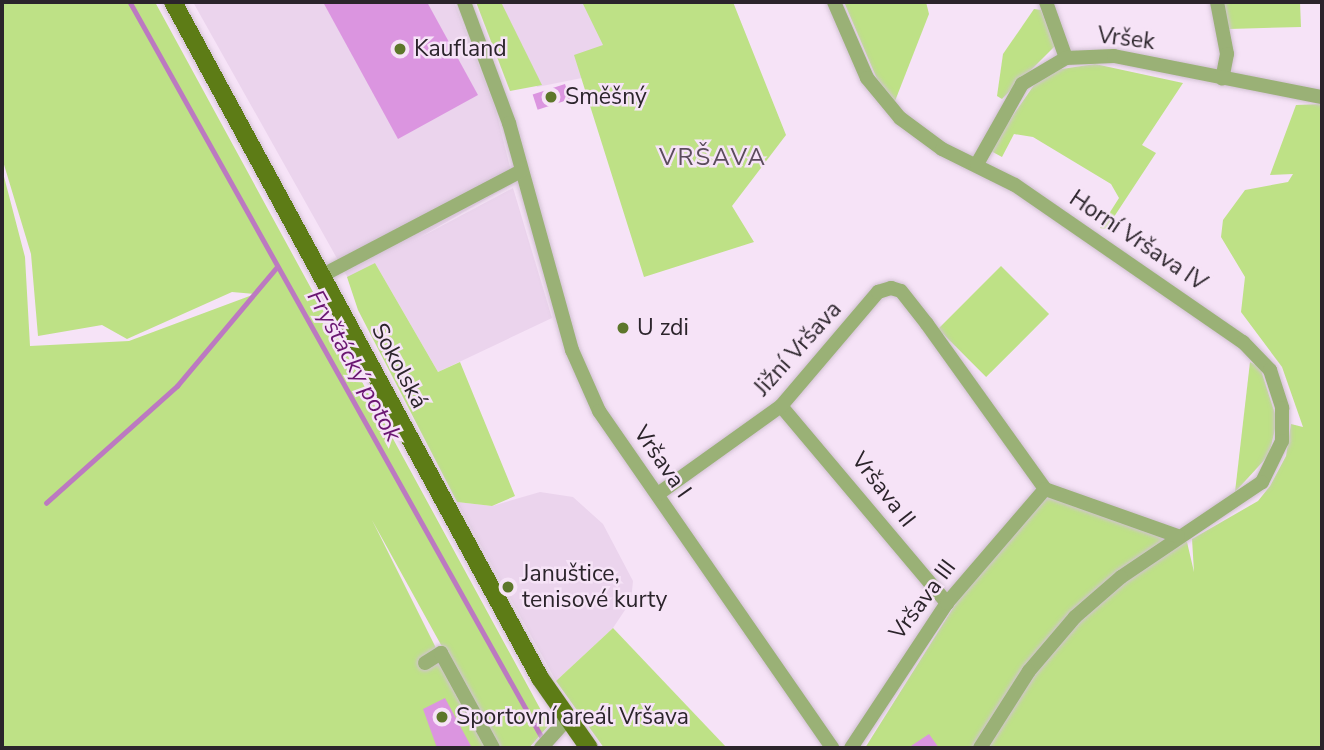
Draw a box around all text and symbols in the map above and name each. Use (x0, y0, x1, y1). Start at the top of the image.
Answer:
street label: Vršek (1096, 22, 1156, 56)
place label: Kaufland (414, 35, 507, 63)
marker: Kaufland (392, 41, 408, 57)
place label: Směšný (565, 83, 647, 111)
marker: Směšný (543, 89, 559, 105)
district label: VRŠAVA (660, 144, 766, 172)
street label: Horní Vršava IV (1064, 185, 1212, 297)
water label: Fryštácký potok (300, 285, 408, 447)
street label: Jižní Vršava (748, 296, 848, 402)
place label: U zdi (637, 314, 689, 342)
street label: Sokolská (365, 319, 433, 413)
marker: U zdi (615, 320, 631, 336)
street label: Vršava I (627, 421, 697, 503)
street label: Vršava II (845, 447, 921, 533)
street label: Vršava III (884, 554, 962, 646)
place label: Januštice, tenisové kurty (522, 560, 667, 614)
marker: Januštice, tenisové kurty (500, 579, 516, 595)
place label: Sportovní areál Vršava (456, 703, 689, 731)
marker: Sportovní areál Vršava (434, 709, 450, 725)

